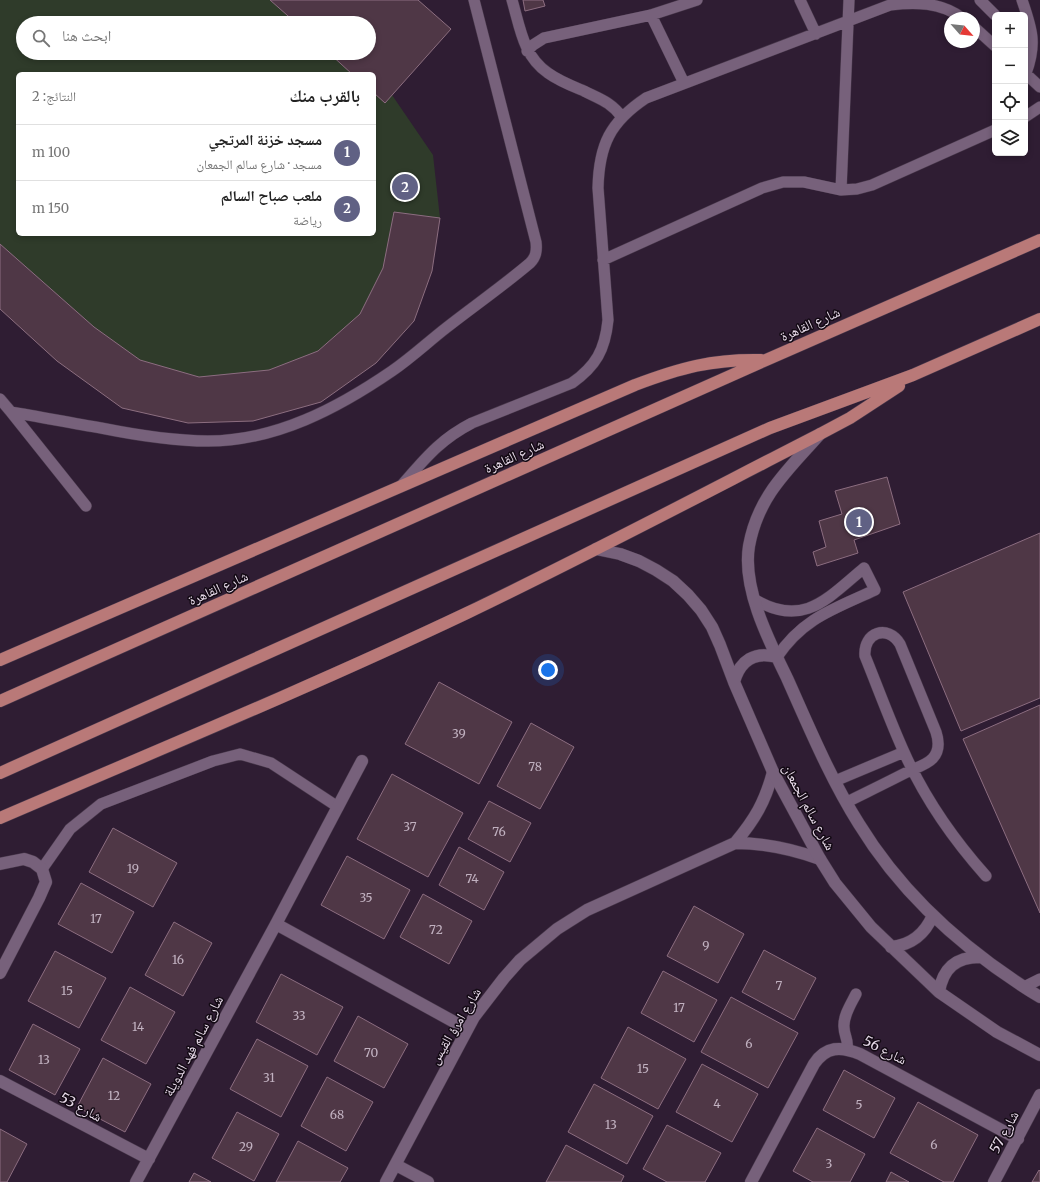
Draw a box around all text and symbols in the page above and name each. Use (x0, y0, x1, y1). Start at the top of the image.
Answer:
north arrow (944, 12, 980, 48)
map controls (992, 12, 1028, 156)
button: + (992, 12, 1028, 48)
search box (16, 16, 376, 60)
text: ابحث هنا (62, 26, 111, 45)
icon: search (30, 27, 52, 49)
button: − (992, 48, 1028, 84)
button: locate (992, 84, 1028, 120)
text: بالقرب منك (290, 85, 360, 107)
text: النتائج: 2 (32, 88, 76, 105)
button: layers (992, 120, 1028, 156)
text: مسجد خزنة المرتجي (208, 130, 322, 149)
text: 100 m (32, 144, 70, 161)
text: 1 (344, 144, 350, 161)
text: مسجد · شارع سالم الجمعان (196, 156, 322, 173)
pin: 2 (392, 172, 418, 202)
text: ملعب صباح السالم (221, 186, 322, 205)
text: 150 m (32, 200, 69, 217)
text: 2 (343, 200, 351, 217)
text: رياضة (293, 212, 322, 229)
street label: شارع القاهرة (777, 303, 843, 346)
street label: شارع القاهرة (481, 435, 547, 478)
pin: 1 (846, 507, 872, 537)
street label: شارع القاهرة (185, 567, 251, 610)
your location (538, 660, 558, 680)
house number: 39 (452, 726, 466, 741)
house number: 78 (528, 759, 542, 774)
street label: شارع سالم الجمعان (778, 761, 839, 854)
house number: 37 (403, 819, 417, 834)
house number: 76 (492, 824, 506, 839)
house number: 19 (127, 861, 139, 876)
house number: 74 (465, 871, 479, 886)
house number: 35 (359, 890, 373, 905)
house number: 17 (90, 911, 102, 926)
house number: 72 (429, 922, 443, 937)
house number: 9 (702, 938, 710, 953)
house number: 16 (172, 952, 184, 967)
house number: 7 (776, 978, 783, 993)
house number: 15 (61, 983, 73, 998)
street label: شارع امرؤ القيس (425, 984, 486, 1068)
street label: شارع سالم فهد الدويلة (159, 993, 228, 1100)
house number: 17 (673, 1000, 685, 1015)
house number: 33 (292, 1008, 306, 1023)
house number: 14 (132, 1019, 145, 1034)
street label: شارع 56 (860, 1031, 910, 1069)
house number: 6 (745, 1036, 753, 1051)
house number: 70 (364, 1045, 378, 1060)
house number: 13 (38, 1052, 50, 1067)
house number: 15 (637, 1061, 649, 1076)
house number: 31 (263, 1070, 275, 1085)
street label: شارع 53 (56, 1088, 105, 1127)
house number: 12 (108, 1088, 120, 1103)
house number: 4 (713, 1096, 721, 1111)
house number: 5 (855, 1097, 863, 1112)
house number: 68 (330, 1107, 344, 1122)
street label: شارع 57 (985, 1108, 1024, 1157)
house number: 13 (605, 1117, 617, 1132)
house number: 6 (930, 1137, 938, 1152)
house number: 29 (239, 1139, 253, 1154)
house number: 3 (826, 1156, 833, 1171)

